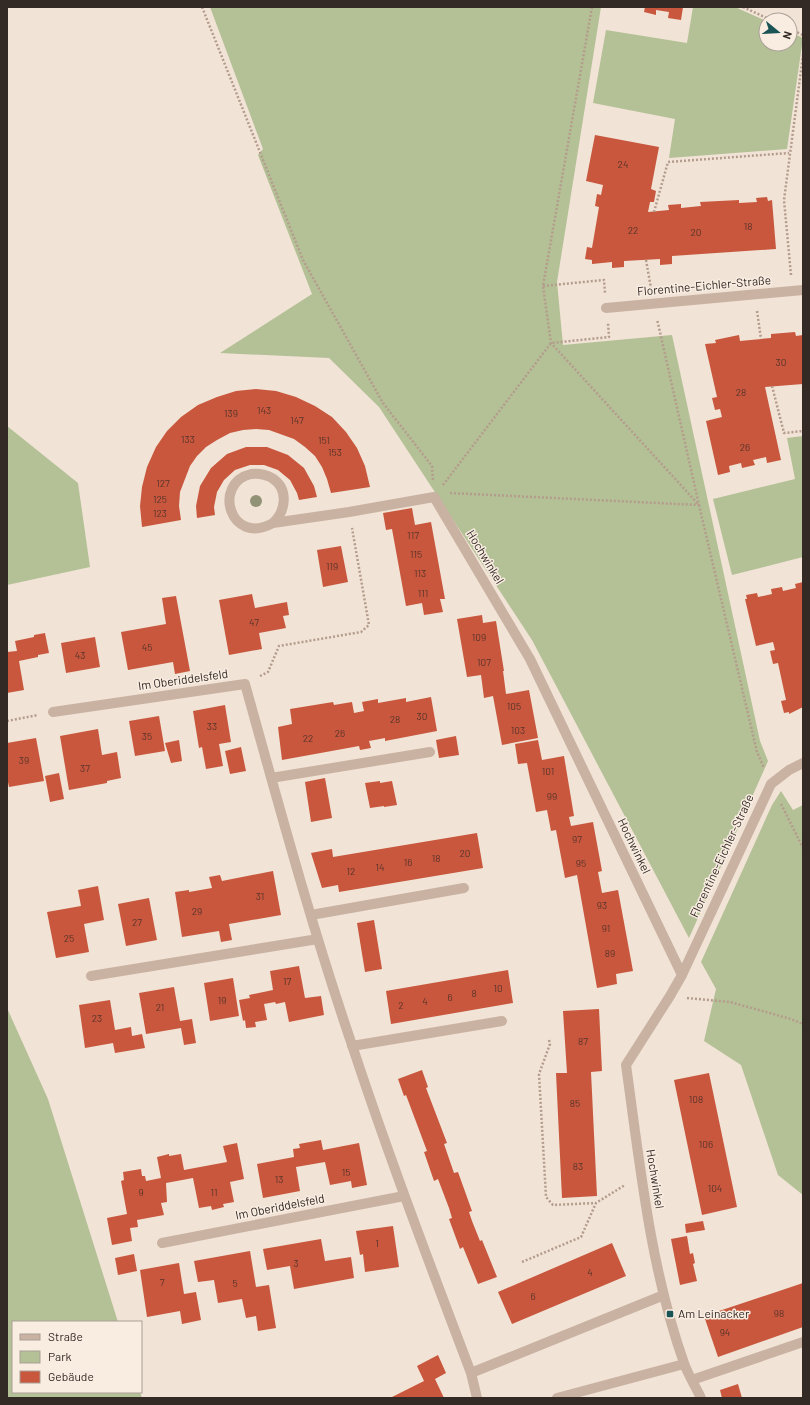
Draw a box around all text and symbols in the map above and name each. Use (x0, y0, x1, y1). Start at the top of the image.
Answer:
north arrow (758, 12, 798, 52)
text: N (781, 30, 795, 41)
house number: 24 (618, 158, 628, 170)
house number: 18 (744, 220, 752, 232)
house number: 22 (628, 224, 638, 236)
house number: 20 (690, 226, 702, 238)
street label: Florentine-Eichler-Straße (636, 272, 771, 298)
house number: 30 (776, 356, 786, 368)
house number: 28 (736, 386, 746, 398)
house number: 143 (257, 404, 271, 416)
house number: 139 (224, 407, 238, 419)
house number: 147 (290, 414, 304, 426)
house number: 133 (181, 433, 195, 445)
house number: 151 (318, 434, 330, 446)
house number: 26 (740, 441, 750, 453)
house number: 153 (328, 446, 342, 458)
house number: 127 (156, 477, 170, 489)
house number: 125 (153, 493, 167, 505)
house number: 123 (153, 507, 167, 519)
street label: Hochwinkel (464, 527, 507, 586)
house number: 117 (407, 529, 419, 541)
house number: 115 (410, 548, 422, 560)
house number: 119 (326, 560, 338, 572)
house number: 113 (414, 567, 426, 579)
house number: 111 (418, 587, 428, 599)
house number: 47 (249, 616, 259, 628)
house number: 109 (472, 631, 486, 643)
house number: 45 (142, 641, 152, 653)
house number: 43 (75, 649, 85, 661)
house number: 107 (477, 656, 491, 668)
street label: Im Oberiddelsfeld (137, 666, 229, 692)
house number: 105 (507, 700, 521, 712)
house number: 30 (417, 710, 427, 722)
house number: 28 (390, 713, 400, 725)
house number: 33 (207, 720, 217, 732)
house number: 103 (511, 724, 525, 736)
house number: 26 (335, 727, 345, 739)
house number: 35 (142, 730, 152, 742)
house number: 22 (303, 732, 313, 744)
house number: 39 (19, 754, 29, 766)
house number: 37 (80, 762, 90, 774)
house number: 101 (542, 765, 554, 777)
house number: 99 (547, 790, 557, 802)
street label: Florentine-Eichler-Straße (686, 792, 756, 919)
street label: Hochwinkel (615, 815, 654, 876)
house number: 97 (572, 833, 582, 845)
house number: 20 (459, 847, 471, 859)
house number: 18 (432, 852, 440, 864)
house number: 16 (404, 856, 412, 868)
house number: 95 (576, 857, 586, 869)
house number: 14 (375, 861, 385, 873)
house number: 12 (347, 865, 355, 877)
house number: 31 (256, 890, 264, 902)
house number: 93 (597, 899, 607, 911)
house number: 29 (192, 905, 202, 917)
house number: 27 (132, 916, 142, 928)
house number: 91 (602, 922, 610, 934)
house number: 25 (64, 932, 74, 944)
house number: 89 (605, 947, 615, 959)
house number: 17 (283, 975, 291, 987)
house number: 10 (493, 982, 503, 994)
house number: 8 (471, 987, 477, 999)
house number: 6 (447, 991, 453, 1003)
house number: 19 (218, 994, 226, 1006)
house number: 4 (422, 995, 428, 1007)
house number: 2 (398, 999, 404, 1011)
house number: 21 (156, 1001, 164, 1013)
house number: 23 (92, 1012, 102, 1024)
house number: 87 (578, 1035, 588, 1047)
house number: 108 (689, 1093, 703, 1105)
house number: 85 (570, 1097, 580, 1109)
house number: 106 (699, 1138, 713, 1150)
street label: Hochwinkel (644, 1148, 668, 1210)
house number: 83 (573, 1160, 583, 1172)
house number: 15 (342, 1166, 350, 1178)
house number: 13 (275, 1173, 283, 1185)
house number: 104 (708, 1182, 722, 1194)
house number: 9 (138, 1186, 144, 1198)
house number: 11 (210, 1186, 218, 1198)
street label: Im Oberiddelsfeld (234, 1191, 326, 1222)
house number: 1 (375, 1237, 379, 1249)
house number: 3 (293, 1257, 299, 1269)
house number: 4 (587, 1266, 593, 1278)
house number: 7 (160, 1276, 165, 1288)
house number: 5 (232, 1277, 238, 1289)
house number: 6 (530, 1290, 536, 1302)
place label: Am Leinacker (678, 1306, 750, 1320)
house number: 98 (774, 1307, 784, 1319)
marker: Am Leinacker (665, 1309, 675, 1319)
legend (12, 1321, 142, 1393)
house number: 94 (720, 1326, 730, 1338)
text: Straße (48, 1329, 83, 1343)
text: Park (48, 1349, 72, 1363)
text: Gebäude (48, 1369, 94, 1383)

